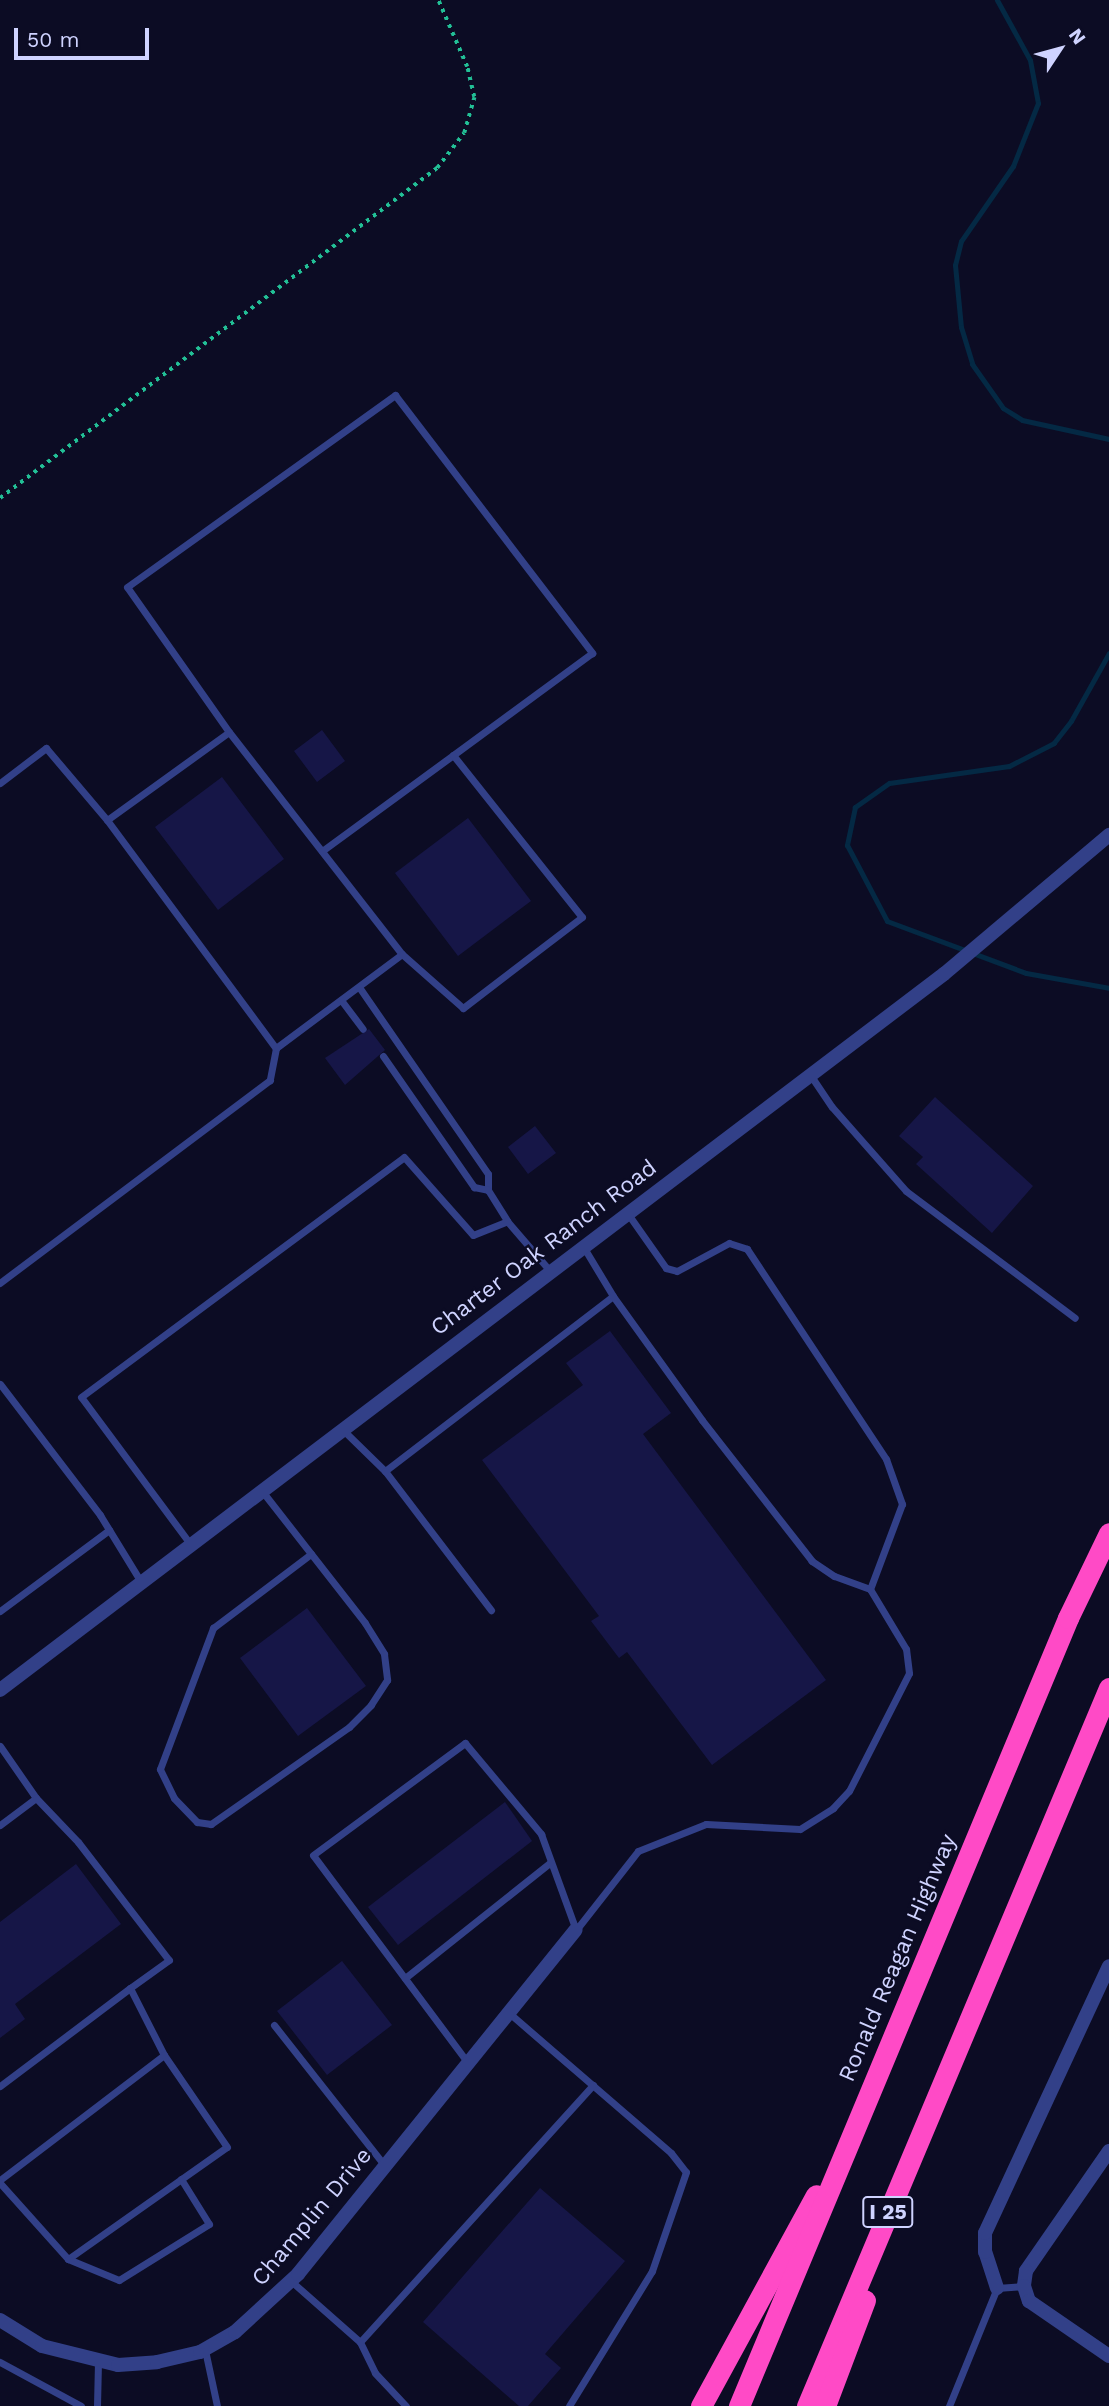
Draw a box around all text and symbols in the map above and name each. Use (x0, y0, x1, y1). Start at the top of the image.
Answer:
scale bar (18, 14, 152, 58)
north arrow (1025, 14, 1095, 84)
text: N (1064, 24, 1091, 49)
text: 50 m (27, 27, 79, 52)
street label: Charter Oak Ranch Road (425, 1154, 663, 1342)
street label: Ronald Reagan Highway (833, 1830, 963, 2086)
street label: Champlin Drive (246, 2142, 378, 2292)
road number: I 25 (862, 2194, 914, 2230)

